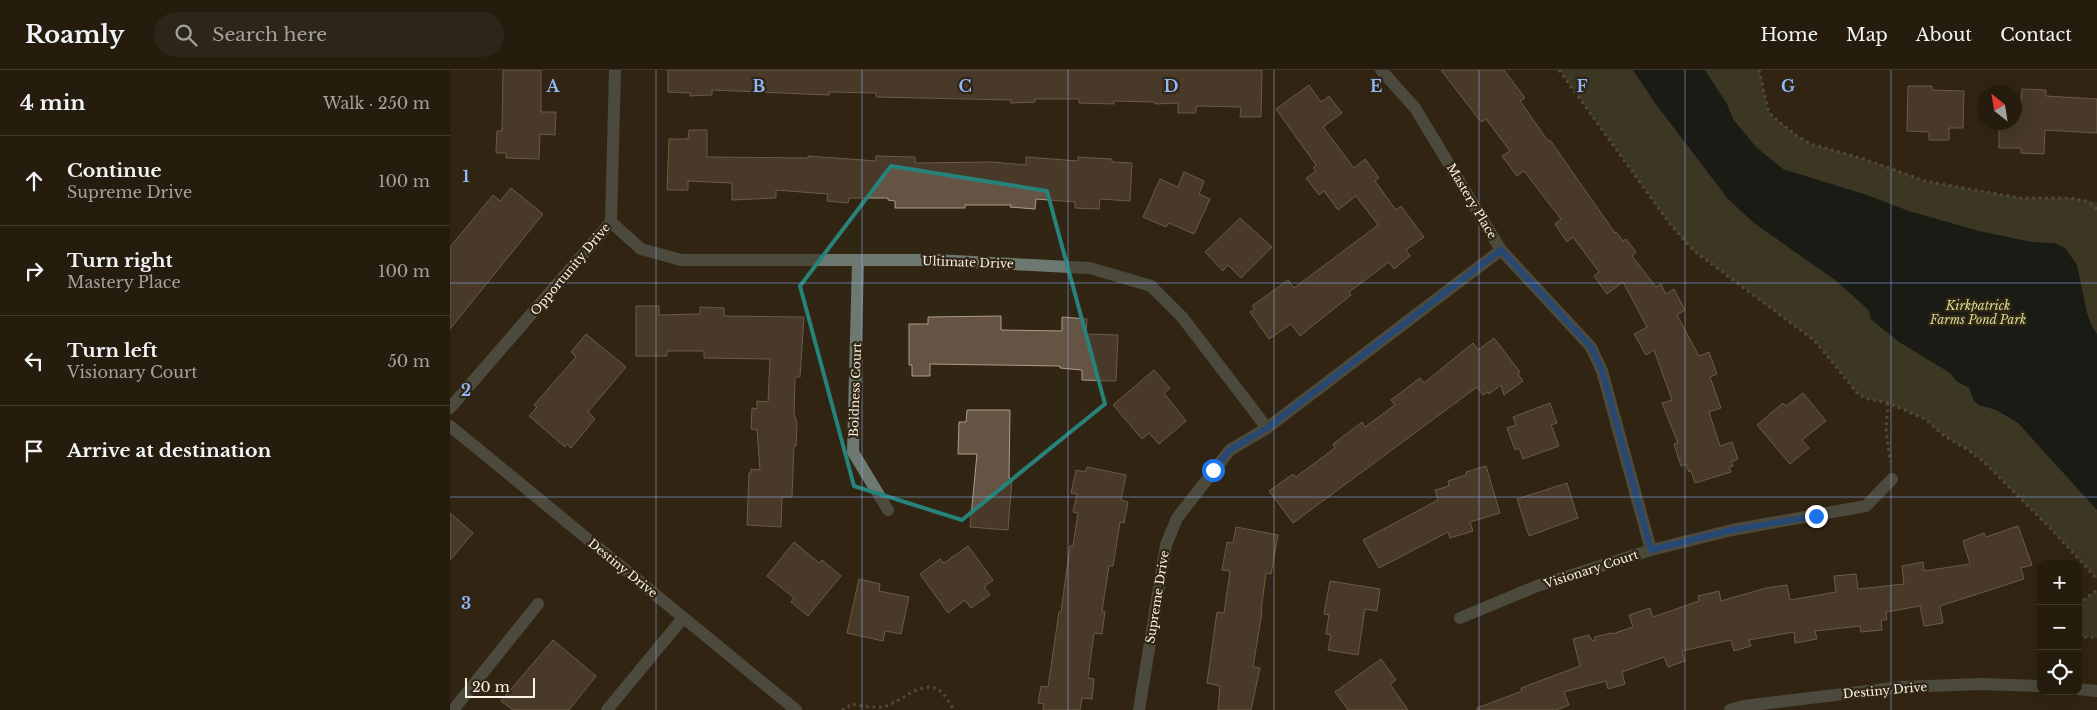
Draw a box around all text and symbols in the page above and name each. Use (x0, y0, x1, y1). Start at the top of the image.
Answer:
search box (154, 12, 504, 57)
text: Roamly (25, 20, 124, 49)
icon: search (172, 21, 200, 49)
text: Search here (212, 23, 327, 46)
text: Home (1760, 24, 1818, 46)
text: Map (1846, 24, 1888, 46)
text: About (1916, 24, 1972, 46)
text: Contact (2000, 24, 2072, 46)
text: A (546, 76, 561, 96)
text: B (753, 76, 766, 96)
text: C (958, 76, 972, 96)
text: D (1164, 76, 1178, 96)
text: E (1370, 76, 1382, 96)
text: F (1576, 76, 1588, 96)
text: G (1781, 76, 1795, 96)
north arrow (1977, 85, 2022, 130)
text: 4 min (20, 90, 86, 116)
text: Walk · 250 m (323, 93, 430, 113)
text: Continue (67, 159, 162, 182)
street label: Mastery Place (1444, 161, 1500, 241)
text: 1 (463, 166, 470, 186)
icon: ahead (20, 167, 48, 195)
text: 100 m (378, 171, 430, 191)
text: Supreme Drive (67, 182, 192, 202)
street label: Opportunity Drive (527, 220, 613, 318)
text: Turn right (67, 249, 173, 272)
street label: Ultimate Drive (922, 253, 1014, 271)
icon: right (20, 257, 48, 285)
text: 100 m (378, 261, 430, 281)
text: Mastery Place (67, 272, 181, 292)
park label: Kirkpatrick Farms Pond Park (1929, 298, 2026, 327)
text: Turn left (67, 339, 158, 362)
street label: Boldness Court (846, 342, 864, 437)
icon: left (20, 347, 48, 375)
text: 50 m (388, 351, 430, 371)
text: Visionary Court (67, 362, 198, 382)
text: 2 (461, 380, 471, 400)
icon: arrive (20, 437, 48, 465)
text: Arrive at destination (67, 439, 271, 462)
route start (1202, 459, 1225, 482)
route end (1805, 505, 1828, 528)
street label: Destiny Drive (585, 536, 661, 601)
street label: Visionary Court (1541, 547, 1640, 592)
street label: Supreme Drive (1142, 549, 1172, 645)
map controls (2037, 560, 2082, 695)
button: + (2037, 560, 2082, 605)
text: 3 (461, 593, 471, 613)
button: − (2037, 605, 2082, 650)
button: locate (2037, 650, 2082, 695)
scale bar (465, 675, 535, 698)
text: 20 m (472, 678, 510, 696)
street label: Destiny Drive (1842, 679, 1928, 701)

